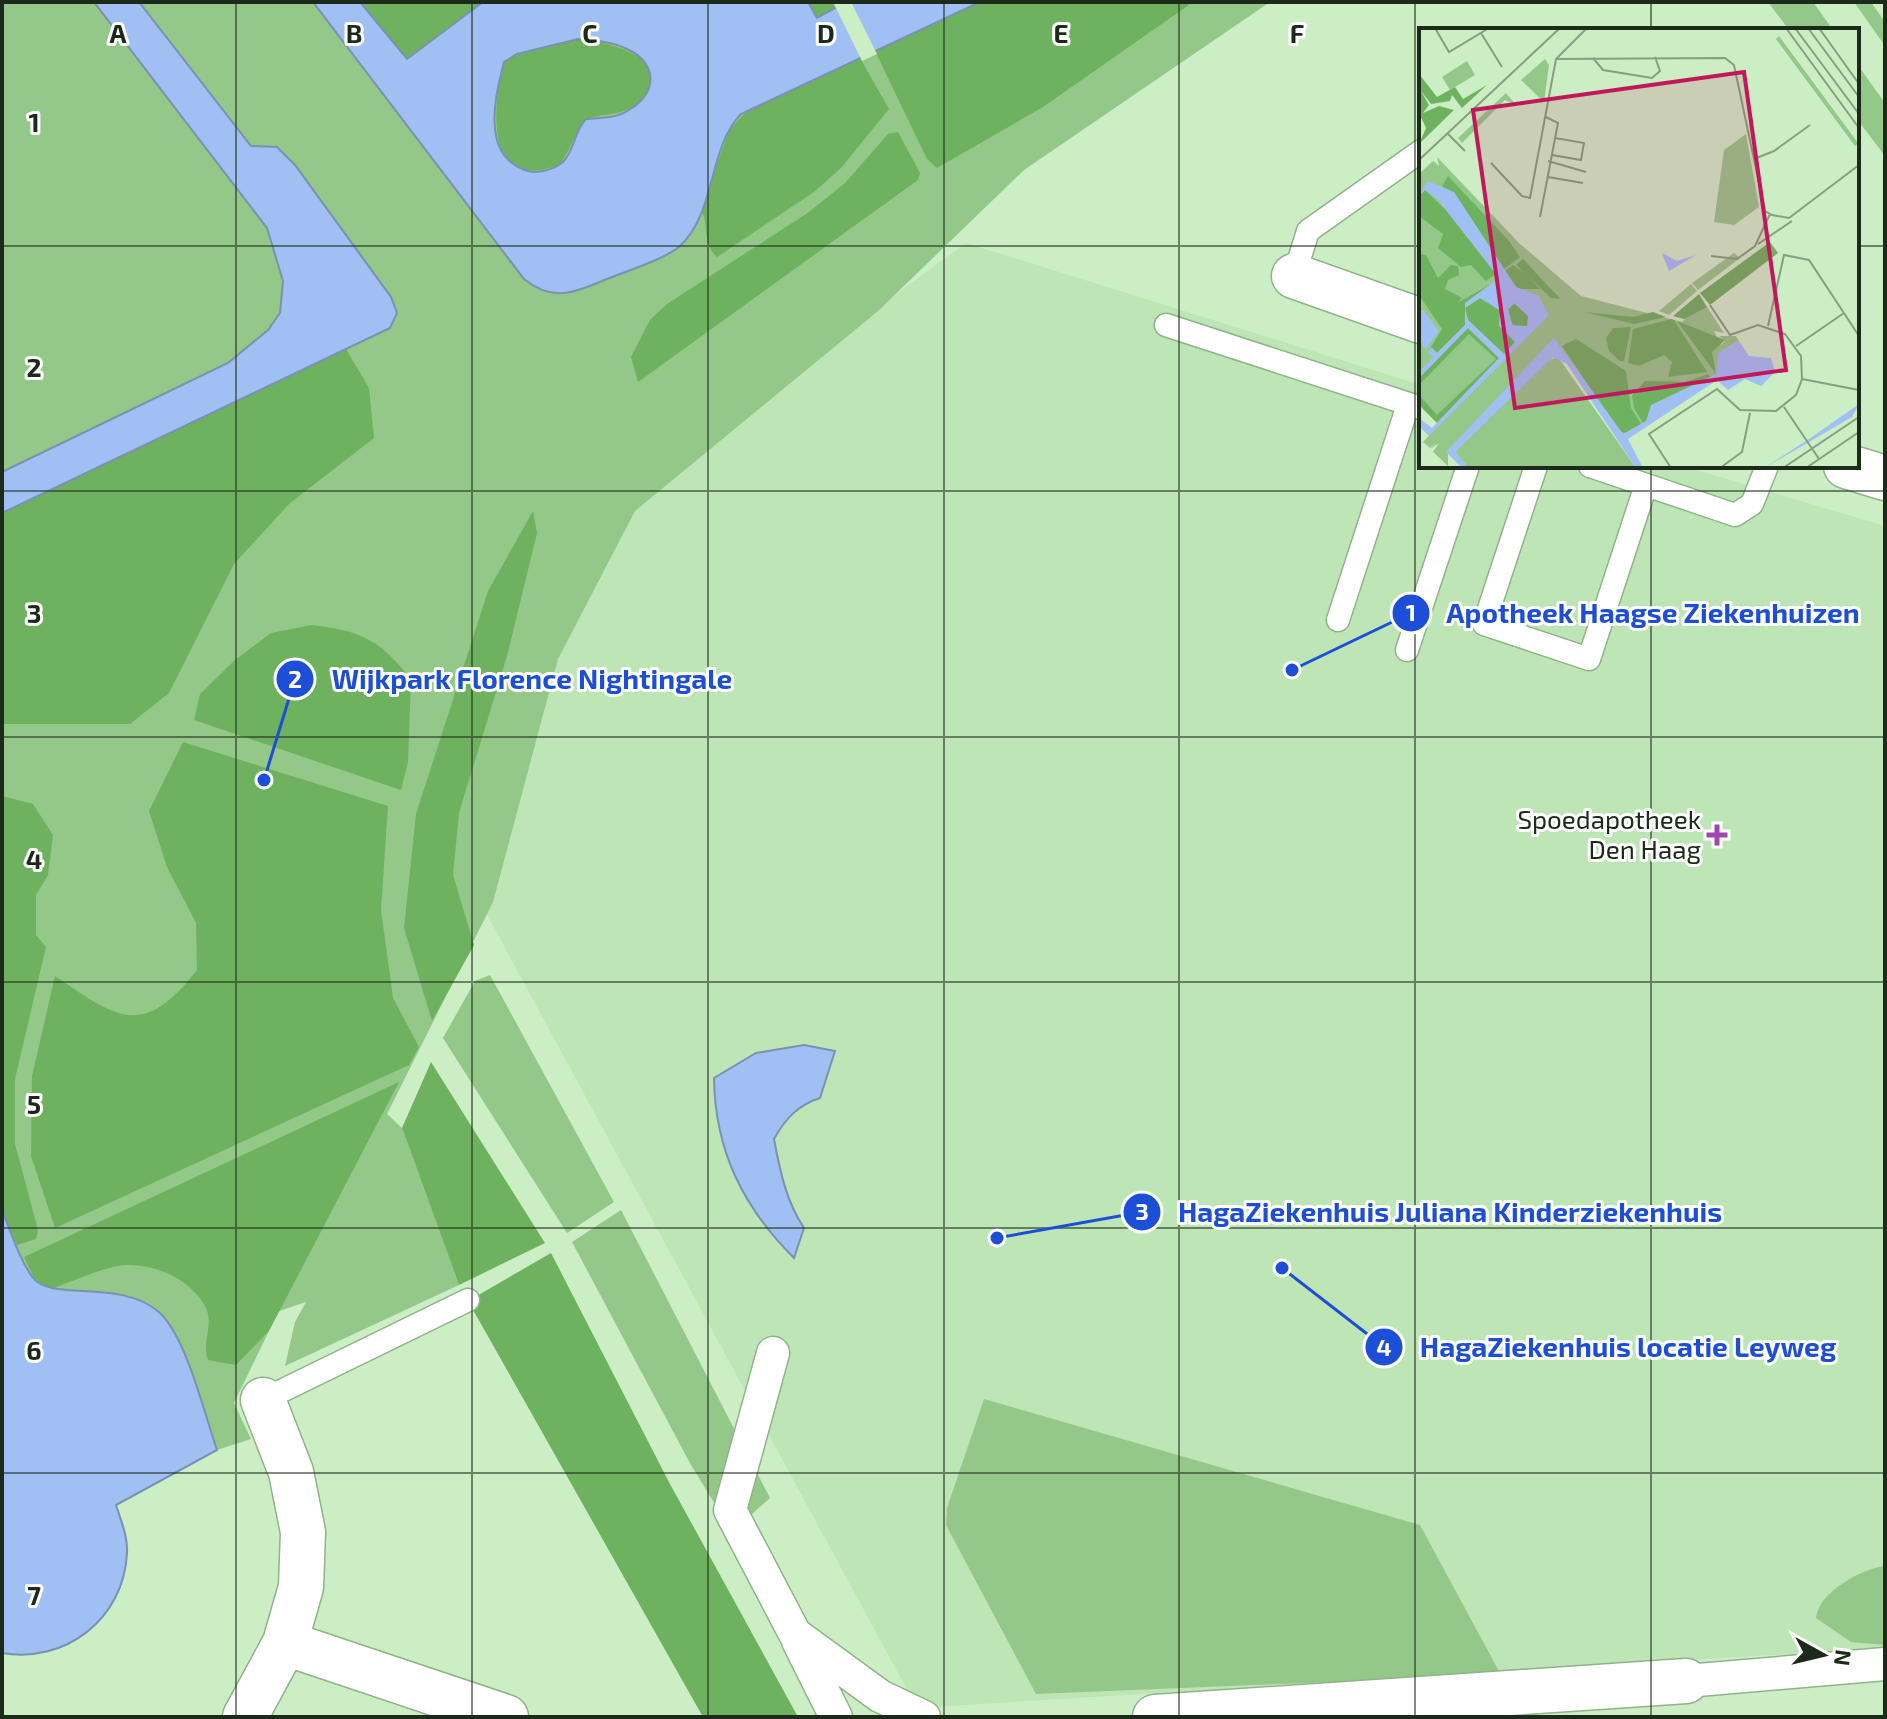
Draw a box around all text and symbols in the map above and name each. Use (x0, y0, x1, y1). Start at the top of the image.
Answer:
text: A (110, 17, 127, 48)
text: B (346, 17, 362, 48)
text: C (582, 17, 598, 48)
text: D (817, 17, 835, 48)
text: E (1053, 17, 1069, 48)
text: F (1290, 17, 1304, 48)
inset map (1419, 28, 1859, 468)
text: 1 (28, 106, 40, 137)
text: 2 (26, 351, 42, 382)
callout: Apotheek Haagse Ziekenhuizen (1391, 587, 1876, 639)
text: Apotheek Haagse Ziekenhuizen (1446, 595, 1860, 629)
text: 3 (27, 597, 41, 628)
text: 1 (1406, 597, 1416, 626)
callout: Wijkpark Florence Nightingale (275, 653, 748, 705)
text: Wijkpark Florence Nightingale (332, 661, 732, 695)
text: 2 (288, 664, 302, 693)
place label: Spoedapotheek Den Haag (1517, 803, 1701, 864)
marker: Spoedapotheek Den Haag (1708, 826, 1726, 844)
text: 4 (26, 843, 42, 874)
text: 5 (27, 1088, 41, 1119)
callout: HagaZiekenhuis Juliana Kinderziekenhuis (1122, 1186, 1738, 1238)
text: HagaZiekenhuis Juliana Kinderziekenhuis (1178, 1194, 1722, 1228)
text: 3 (1135, 1196, 1149, 1225)
callout: HagaZiekenhuis locatie Leyweg (1364, 1321, 1852, 1373)
text: HagaZiekenhuis locatie Leyweg (1420, 1329, 1836, 1363)
text: 4 (1376, 1332, 1392, 1361)
text: 6 (26, 1334, 42, 1365)
text: 7 (27, 1579, 41, 1610)
north arrow (1783, 1615, 1863, 1695)
text: N (1830, 1648, 1858, 1668)

